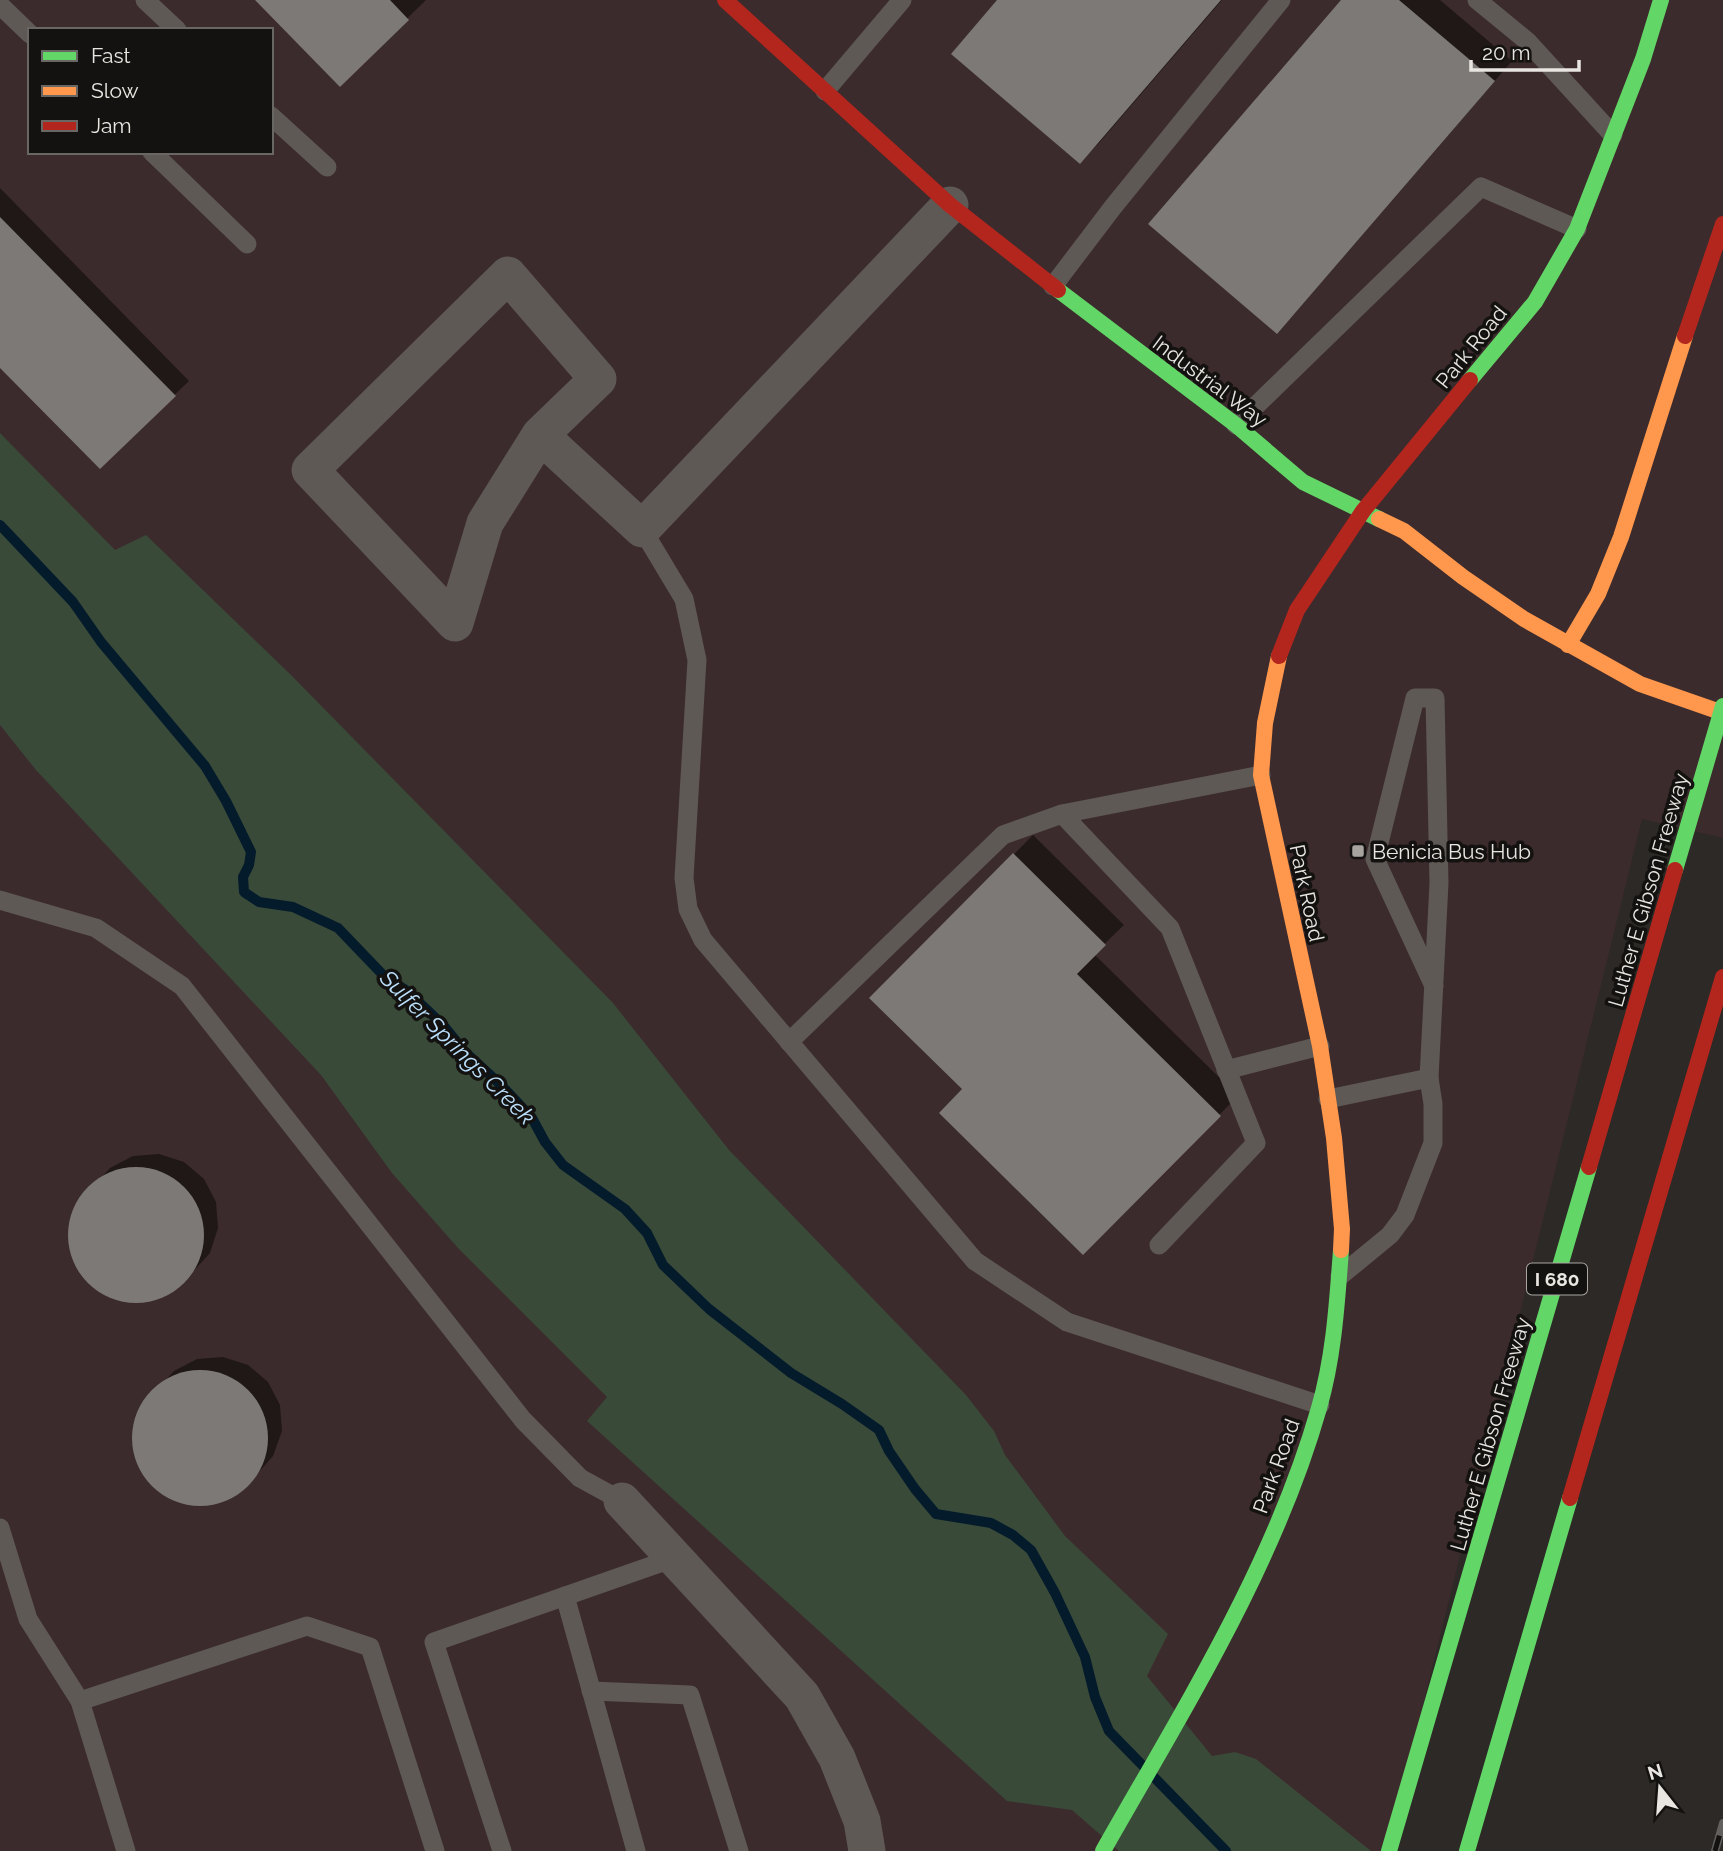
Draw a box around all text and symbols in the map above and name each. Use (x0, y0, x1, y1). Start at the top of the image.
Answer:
legend (28, 28, 273, 154)
scale bar (1471, 28, 1580, 72)
text: 20 m (1482, 40, 1530, 65)
text: Fast (91, 43, 131, 68)
text: Slow (91, 78, 139, 103)
text: Jam (91, 113, 132, 138)
street label: Park Road (1430, 301, 1512, 393)
street label: Industrial Way (1148, 330, 1272, 432)
street label: Luther E Gibson Freeway (1603, 770, 1693, 1010)
place label: Benicia Bus Hub (1372, 839, 1531, 864)
street label: Park Road (1285, 842, 1329, 944)
marker: Benicia Bus Hub (1350, 843, 1366, 859)
water label: Sulfer Springs Creek (374, 963, 541, 1130)
road number: I 680 (1527, 1264, 1587, 1294)
street label: Luther E Gibson Freeway (1445, 1314, 1535, 1554)
street label: Park Road (1247, 1415, 1305, 1517)
north arrow (1625, 1753, 1695, 1823)
text: N (1645, 1759, 1665, 1784)

